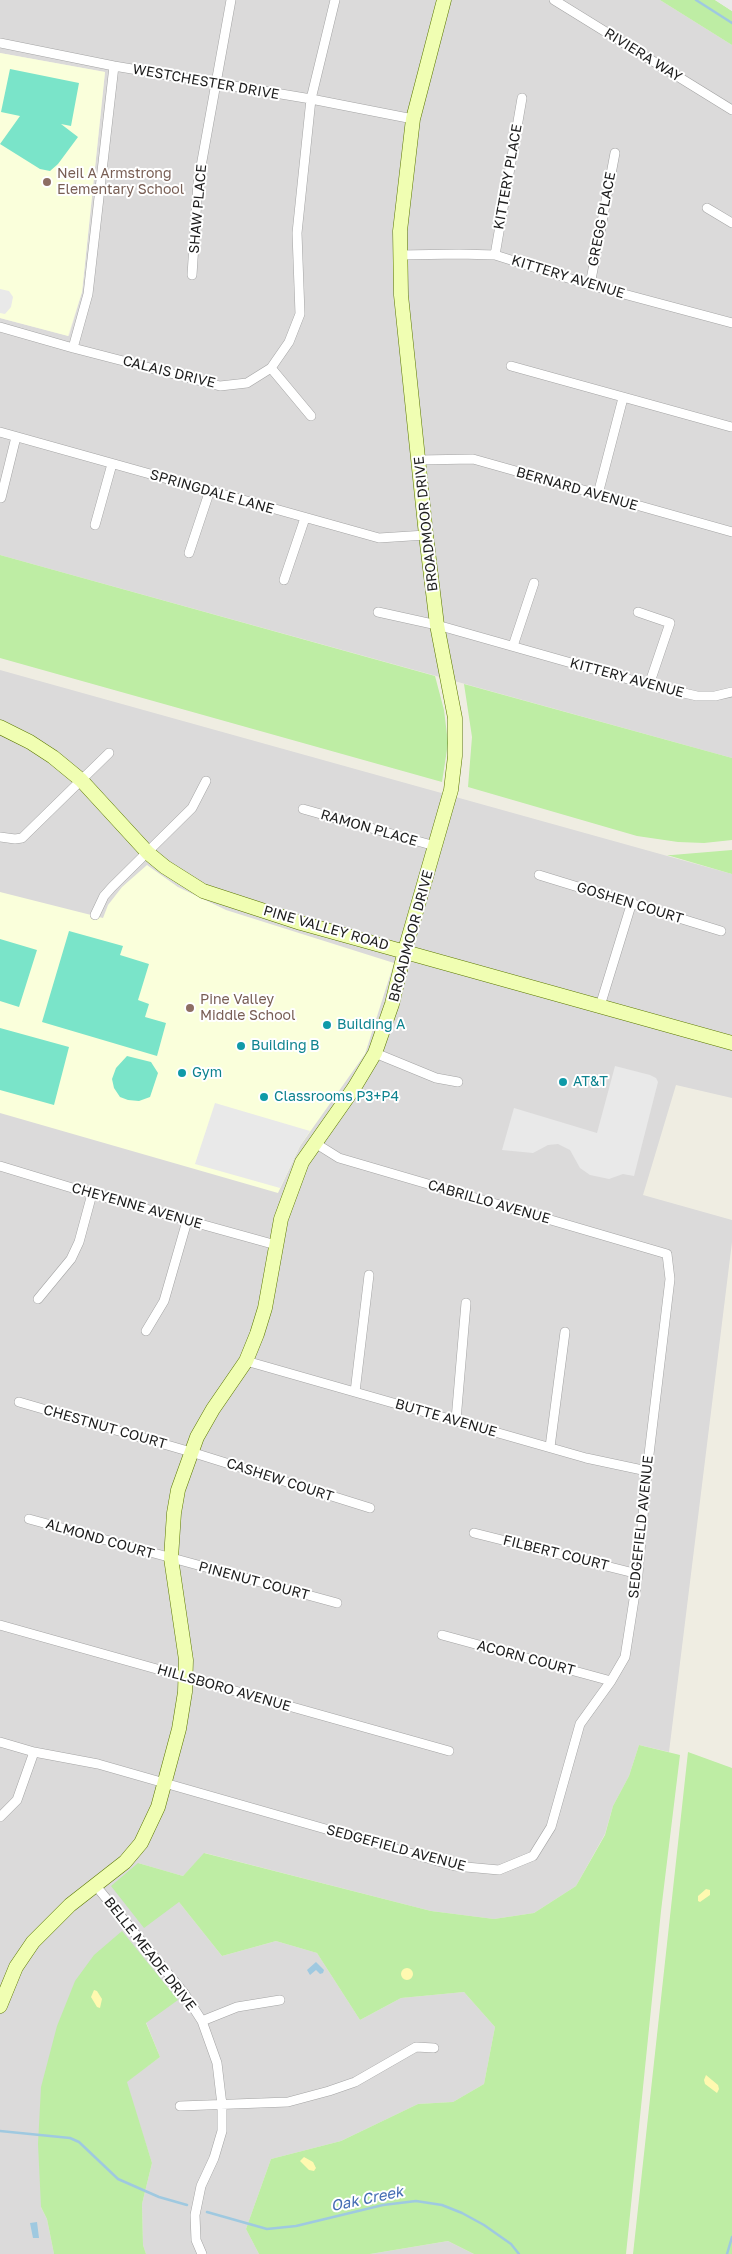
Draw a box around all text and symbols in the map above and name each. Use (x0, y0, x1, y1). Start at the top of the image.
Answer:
street label: RIVIERA WAY (601, 25, 685, 85)
street label: WESTCHESTER DRIVE (131, 61, 281, 103)
street label: KITTERY PLACE (490, 123, 526, 231)
street label: SHAW PLACE (186, 164, 210, 254)
place label: Neil A Armstrong Elementary School (57, 166, 184, 198)
street label: GREGG PLACE (585, 170, 619, 268)
marker: Neil A Armstrong Elementary School (41, 176, 53, 188)
street label: KITTERY AVENUE (509, 252, 627, 302)
street label: CALAIS DRIVE (121, 352, 217, 392)
street label: BROADMOOR DRIVE (411, 456, 441, 592)
street label: BERNARD AVENUE (514, 464, 640, 514)
street label: SPRINGDALE LANE (148, 466, 276, 518)
street label: KITTERY AVENUE (568, 655, 686, 701)
street label: RAMON PLACE (319, 806, 419, 850)
street label: BROADMOOR DRIVE (385, 868, 437, 1004)
street label: GOSHEN COURT (575, 879, 685, 927)
street label: PINE VALLEY ROAD (261, 902, 391, 954)
place label: Pine Valley Middle School (200, 992, 295, 1024)
marker: Pine Valley Middle School (184, 1002, 196, 1014)
place label: Building A (337, 1017, 405, 1033)
marker: Building A (321, 1019, 333, 1031)
place label: Building B (251, 1038, 319, 1054)
marker: Building B (235, 1040, 247, 1052)
place label: Gym (192, 1065, 222, 1081)
marker: Gym (176, 1067, 188, 1079)
place label: AT&T (573, 1074, 608, 1090)
marker: AT&T (557, 1076, 569, 1088)
place label: Classrooms P3+P4 (274, 1089, 399, 1105)
marker: Classrooms P3+P4 (258, 1091, 270, 1103)
street label: CABRILLO AVENUE (426, 1176, 552, 1228)
street label: CHEYENNE AVENUE (70, 1179, 204, 1233)
street label: BUTTE AVENUE (393, 1395, 499, 1441)
street label: CHESTNUT COURT (41, 1401, 169, 1453)
street label: CASHEW COURT (224, 1455, 336, 1505)
street label: SEDGEFIELD AVENUE (625, 1455, 657, 1599)
street label: ALMOND COURT (44, 1516, 156, 1562)
street label: FILBERT COURT (501, 1532, 611, 1574)
street label: PINENUT COURT (197, 1558, 311, 1604)
street label: ACORN COURT (475, 1637, 577, 1679)
street label: HILLSBORO AVENUE (155, 1661, 293, 1715)
street label: SEDGEFIELD AVENUE (324, 1821, 468, 1875)
street label: BELLE MEADE DRIVE (100, 1894, 200, 2014)
water label: Oak Creek (329, 2183, 405, 2215)

